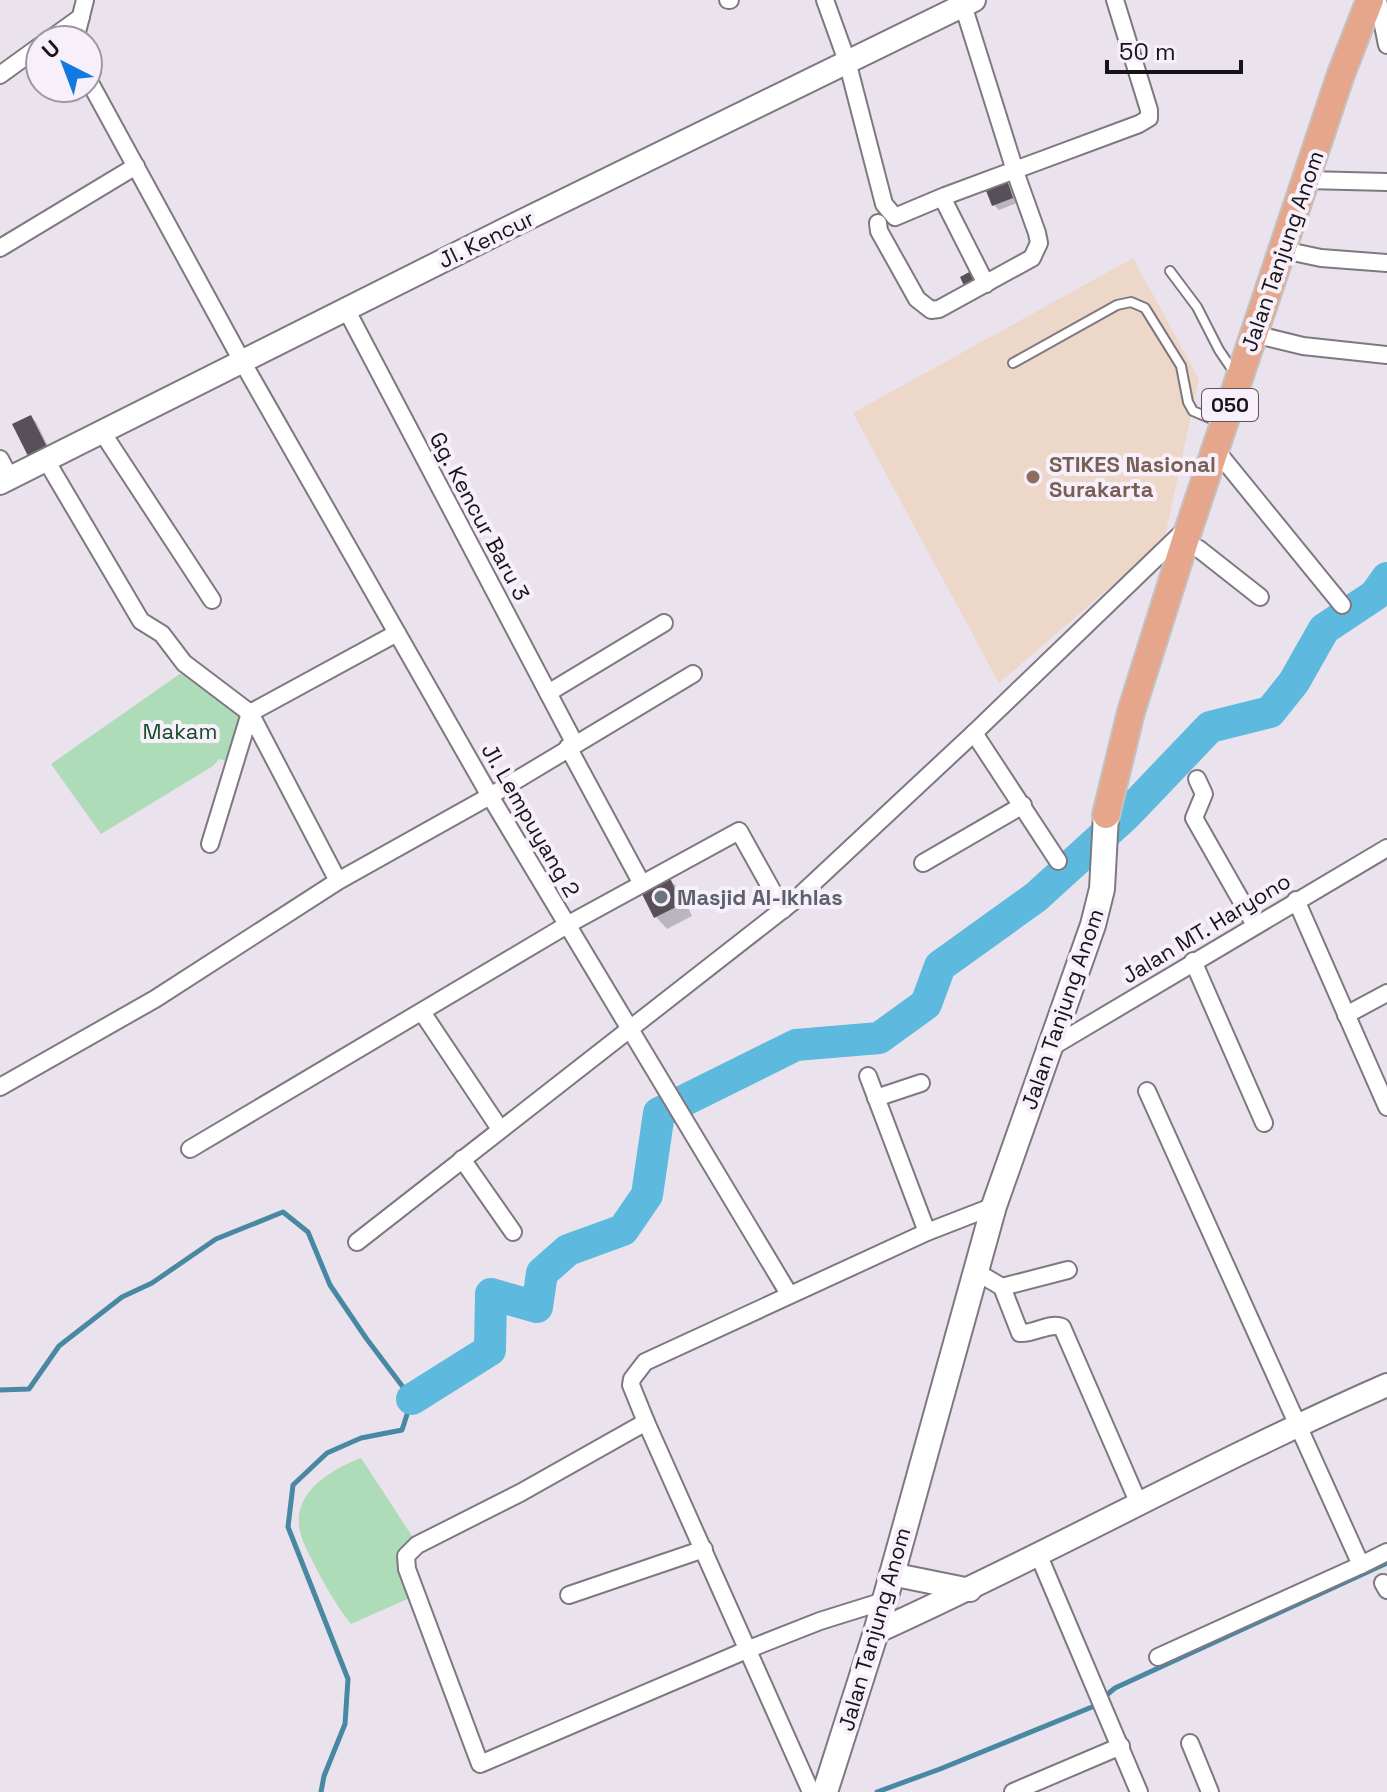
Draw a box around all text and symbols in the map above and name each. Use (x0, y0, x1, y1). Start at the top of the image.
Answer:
north arrow (24, 24, 104, 104)
scale bar (1107, 24, 1241, 74)
text: U (36, 34, 65, 64)
text: 50 m (1119, 36, 1176, 67)
street label: Jalan Tanjung Anom (1234, 147, 1330, 355)
street label: Jl. Kencur (433, 204, 539, 274)
road number: 050 (1202, 389, 1258, 421)
street label: Gg. Kencur Baru 3 (424, 427, 536, 605)
place label: STIKES Nasional Surakarta (1049, 450, 1216, 503)
marker: STIKES Nasional Surakarta (1024, 468, 1042, 486)
park label: Makam (143, 717, 217, 745)
street label: Jl. Lempuyang 2 (476, 738, 586, 902)
street label: Jalan MT. Haryono (1116, 866, 1296, 990)
place label: Masjid Al-Ikhlas (677, 883, 843, 911)
marker: Masjid Al-Ikhlas (652, 888, 670, 906)
street label: Jalan Tanjung Anom (1014, 905, 1110, 1113)
street label: Jalan Tanjung Anom (832, 1524, 916, 1734)

